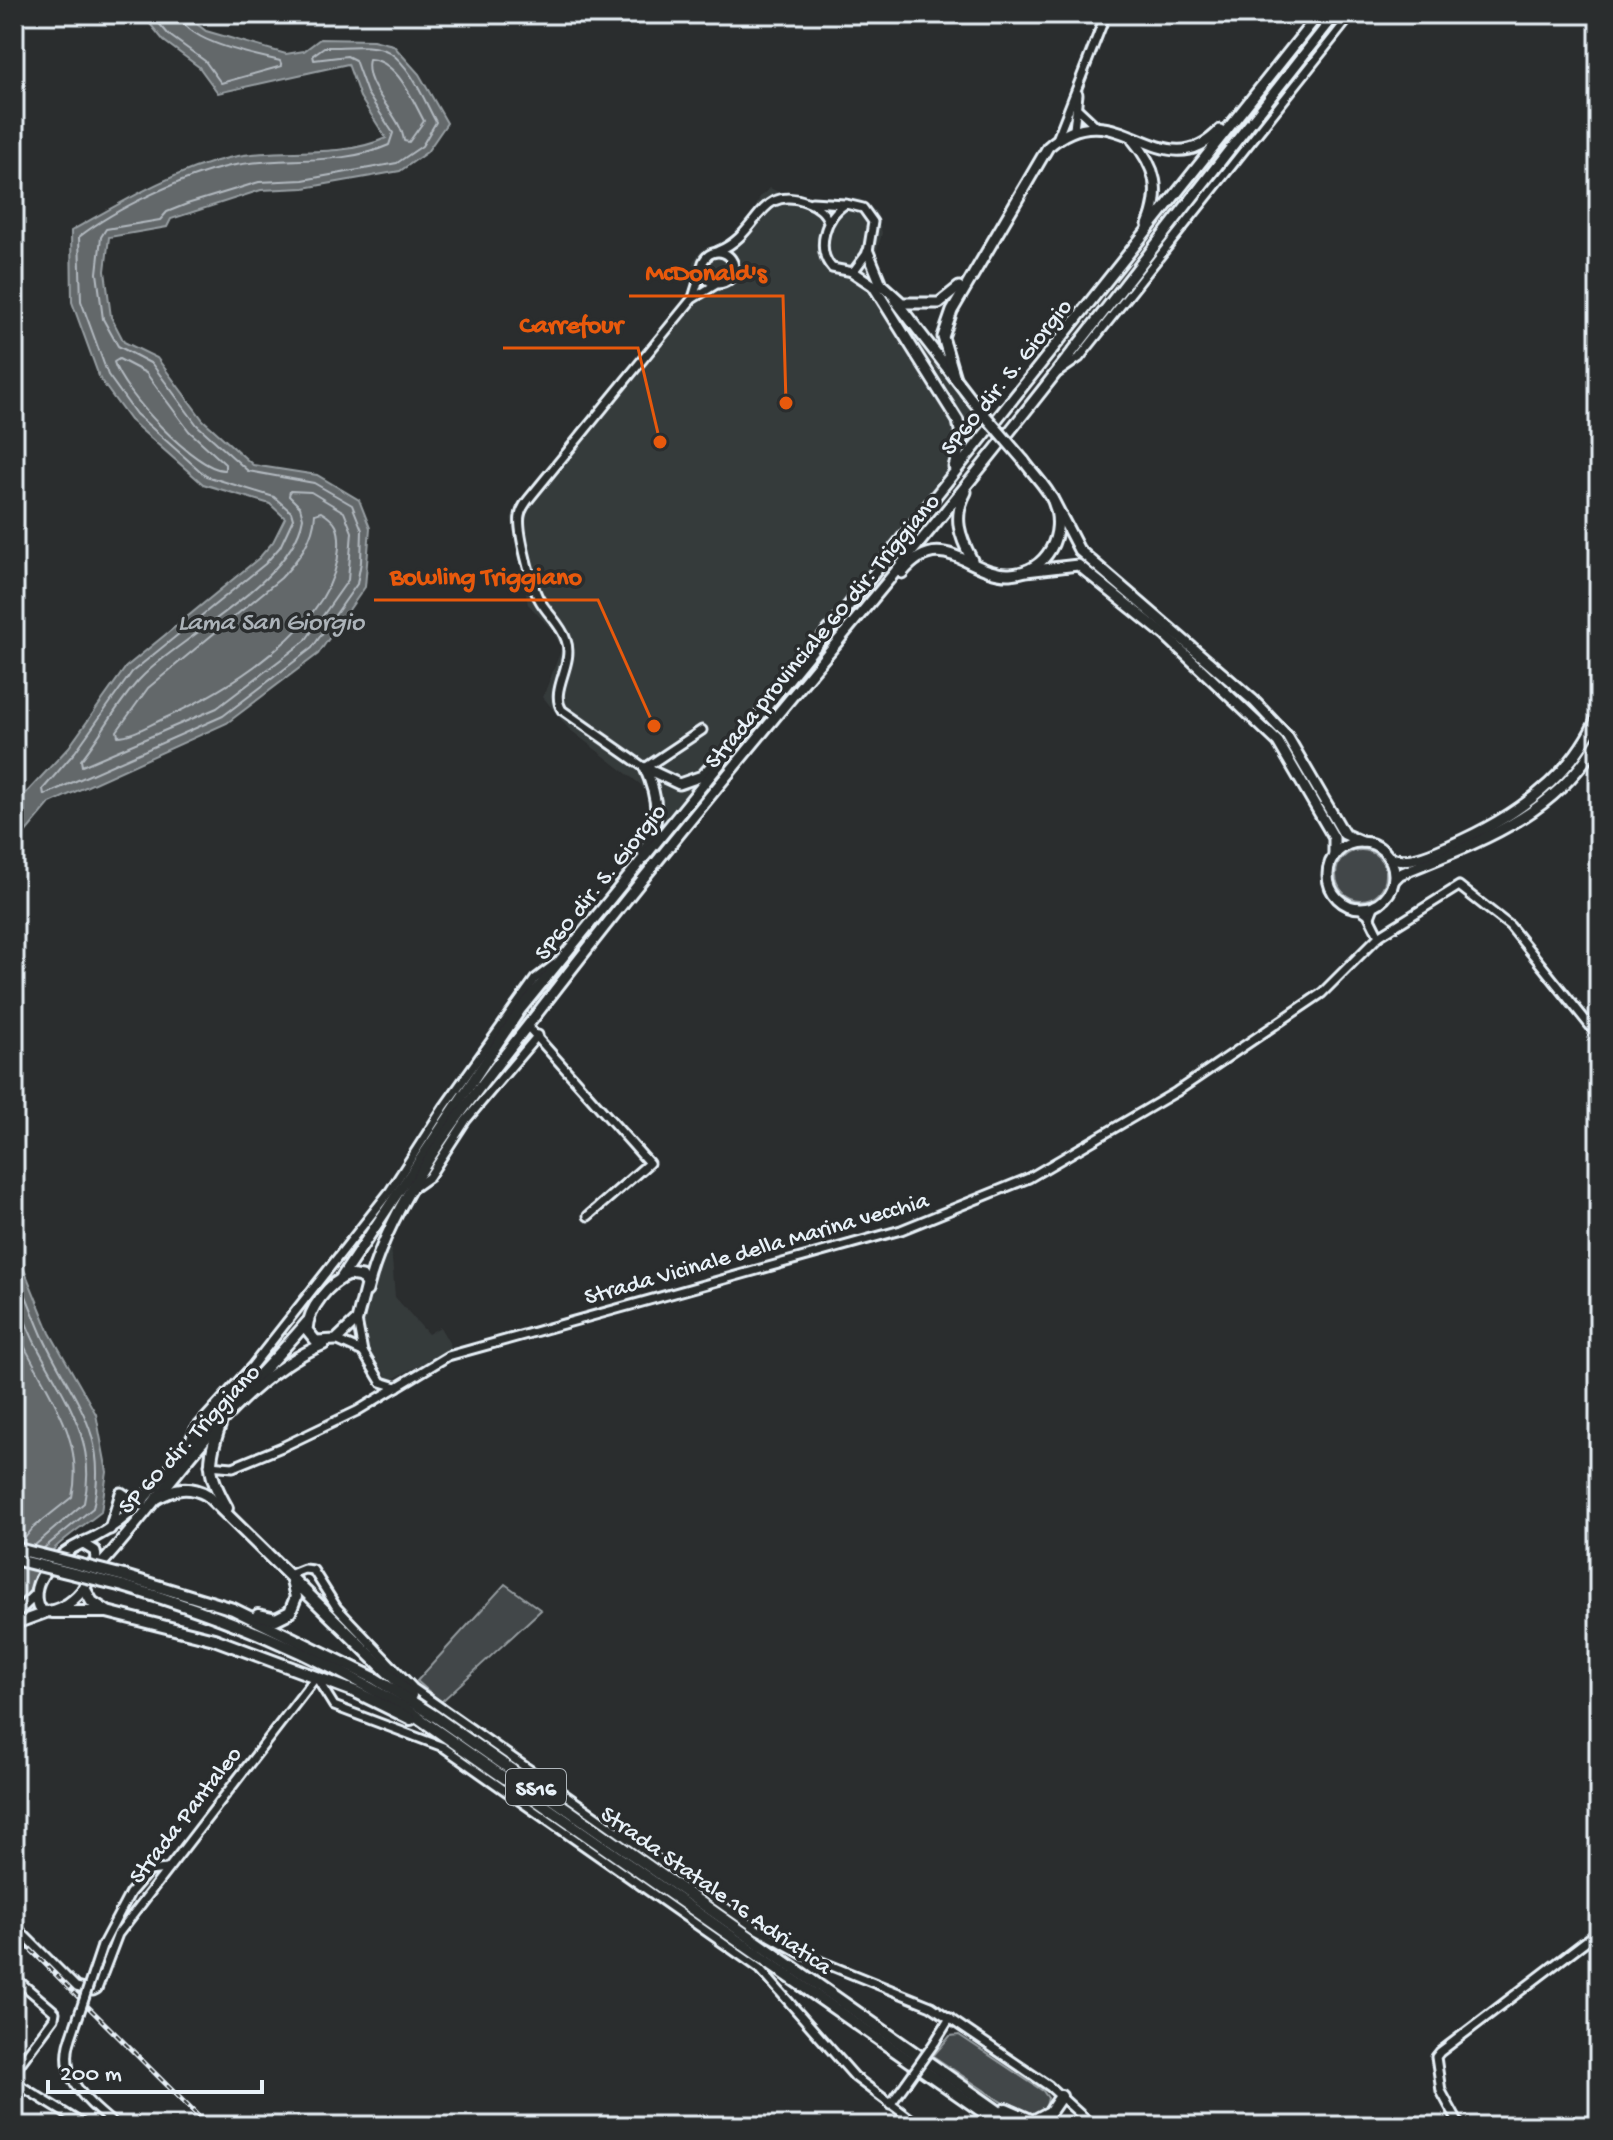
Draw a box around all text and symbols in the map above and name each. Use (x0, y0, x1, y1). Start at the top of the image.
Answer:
callout: McDonald's (629, 246, 783, 296)
text: McDonald's (645, 260, 768, 291)
street label: SP60 dir. S. Giorgio (935, 294, 1080, 463)
callout: Carrefour (503, 298, 638, 348)
text: Carrefour (519, 312, 625, 343)
street label: Strada provinciale 60 dir. Triggiano (700, 489, 948, 776)
callout: Bowling Triggiano (374, 550, 598, 600)
text: Bowling Triggiano (389, 564, 582, 595)
water label: Lama San Giorgio (178, 609, 366, 640)
street label: SP60 dir. S. Giorgio (529, 799, 674, 968)
street label: Strada Vicinale della Marina vecchia (582, 1187, 933, 1313)
street label: SP 60 dir. Triggiano (113, 1359, 268, 1522)
street label: Strada Pantaleo (124, 1741, 250, 1891)
road number: SS16 (506, 1769, 566, 1805)
street label: Strada Statale 16 Adriatica (594, 1801, 837, 1983)
scale bar (48, 2044, 262, 2094)
text: 200 m (60, 2061, 122, 2090)

